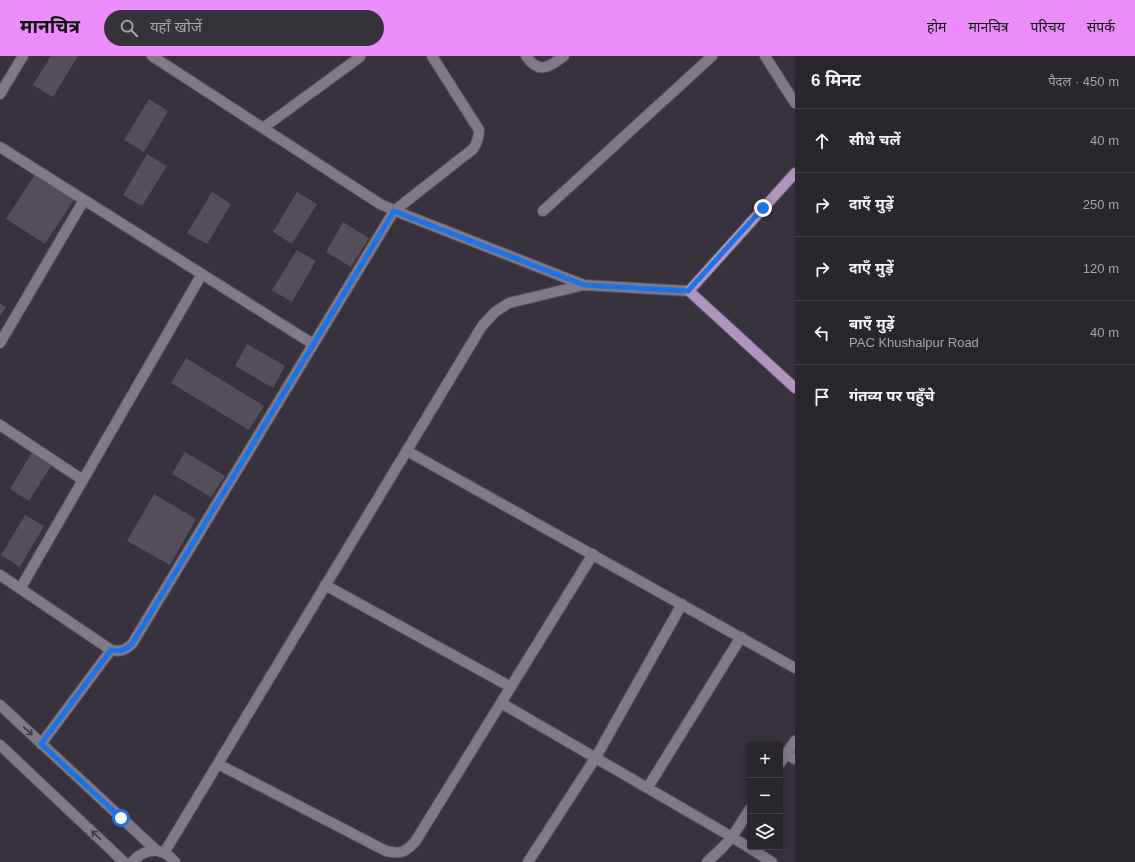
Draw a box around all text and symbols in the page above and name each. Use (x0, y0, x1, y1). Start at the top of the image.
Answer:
search box (104, 10, 384, 46)
text: मानचित्र (20, 16, 80, 37)
icon: search (118, 17, 140, 39)
text: यहाँ खोजें (150, 18, 202, 35)
text: होम (927, 19, 946, 35)
text: मानचित्र (968, 19, 1009, 35)
text: परिचय (1031, 19, 1065, 35)
text: संपर्क (1087, 19, 1115, 35)
text: 6 मिनट (811, 71, 861, 90)
text: पैदल · 450 m (1048, 74, 1119, 89)
icon: ahead (811, 130, 833, 152)
text: सीधे चलें (849, 131, 900, 148)
text: 40 m (1090, 133, 1119, 148)
icon: right (811, 194, 833, 216)
text: दाएँ मुड़ें (849, 195, 893, 212)
text: 250 m (1083, 197, 1119, 212)
route end (754, 199, 772, 217)
icon: right (811, 258, 833, 280)
text: दाएँ मुड़ें (849, 259, 893, 276)
text: 120 m (1083, 261, 1119, 276)
text: बाएँ मुड़ें (849, 315, 894, 332)
icon: left (811, 322, 833, 344)
text: 40 m (1090, 325, 1119, 340)
text: PAC Khushalpur Road (849, 335, 979, 350)
icon: arrive (811, 386, 833, 408)
text: गंतव्य पर पहुँचे (849, 387, 934, 404)
one-way arrow (23, 727, 34, 736)
map controls (747, 742, 783, 850)
button: + (747, 742, 783, 778)
button: − (747, 778, 783, 814)
route start (112, 809, 130, 827)
button: layers (747, 814, 783, 850)
one-way arrow (91, 830, 101, 840)

